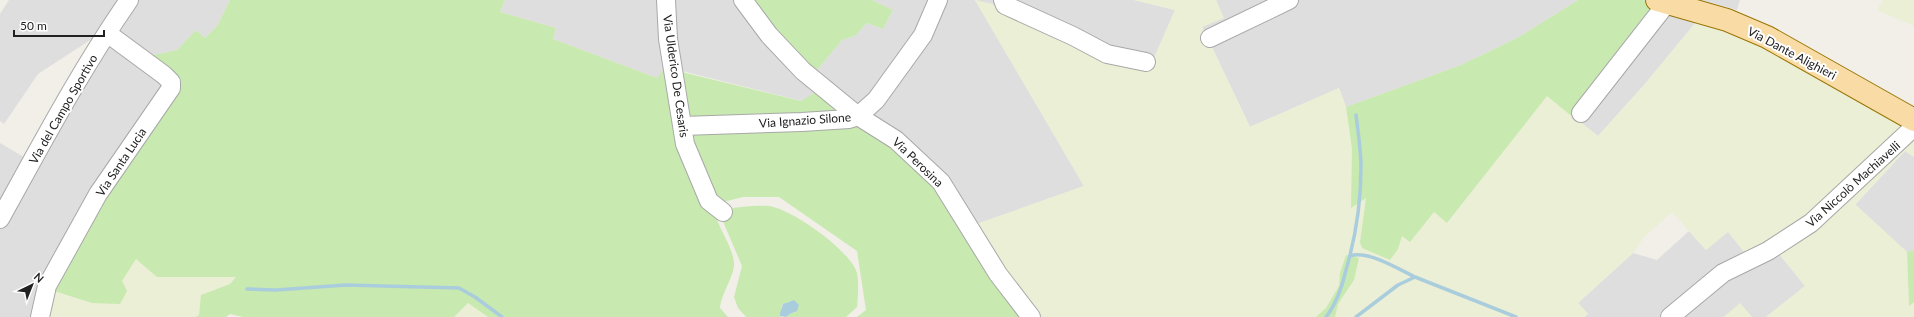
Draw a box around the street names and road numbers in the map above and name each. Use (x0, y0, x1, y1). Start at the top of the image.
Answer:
street label: Via Ulderico De Cesaris (660, 14, 692, 138)
street label: Via Dante Alighieri (1745, 23, 1839, 83)
street label: Via del Campo Sportivo (26, 51, 101, 166)
street label: Via Ignazio Silone (758, 109, 852, 131)
street label: Via Santa Lucia (93, 125, 149, 199)
street label: Via Perosina (889, 134, 947, 190)
street label: Via Niccolò Machiavelli (1803, 138, 1903, 230)

